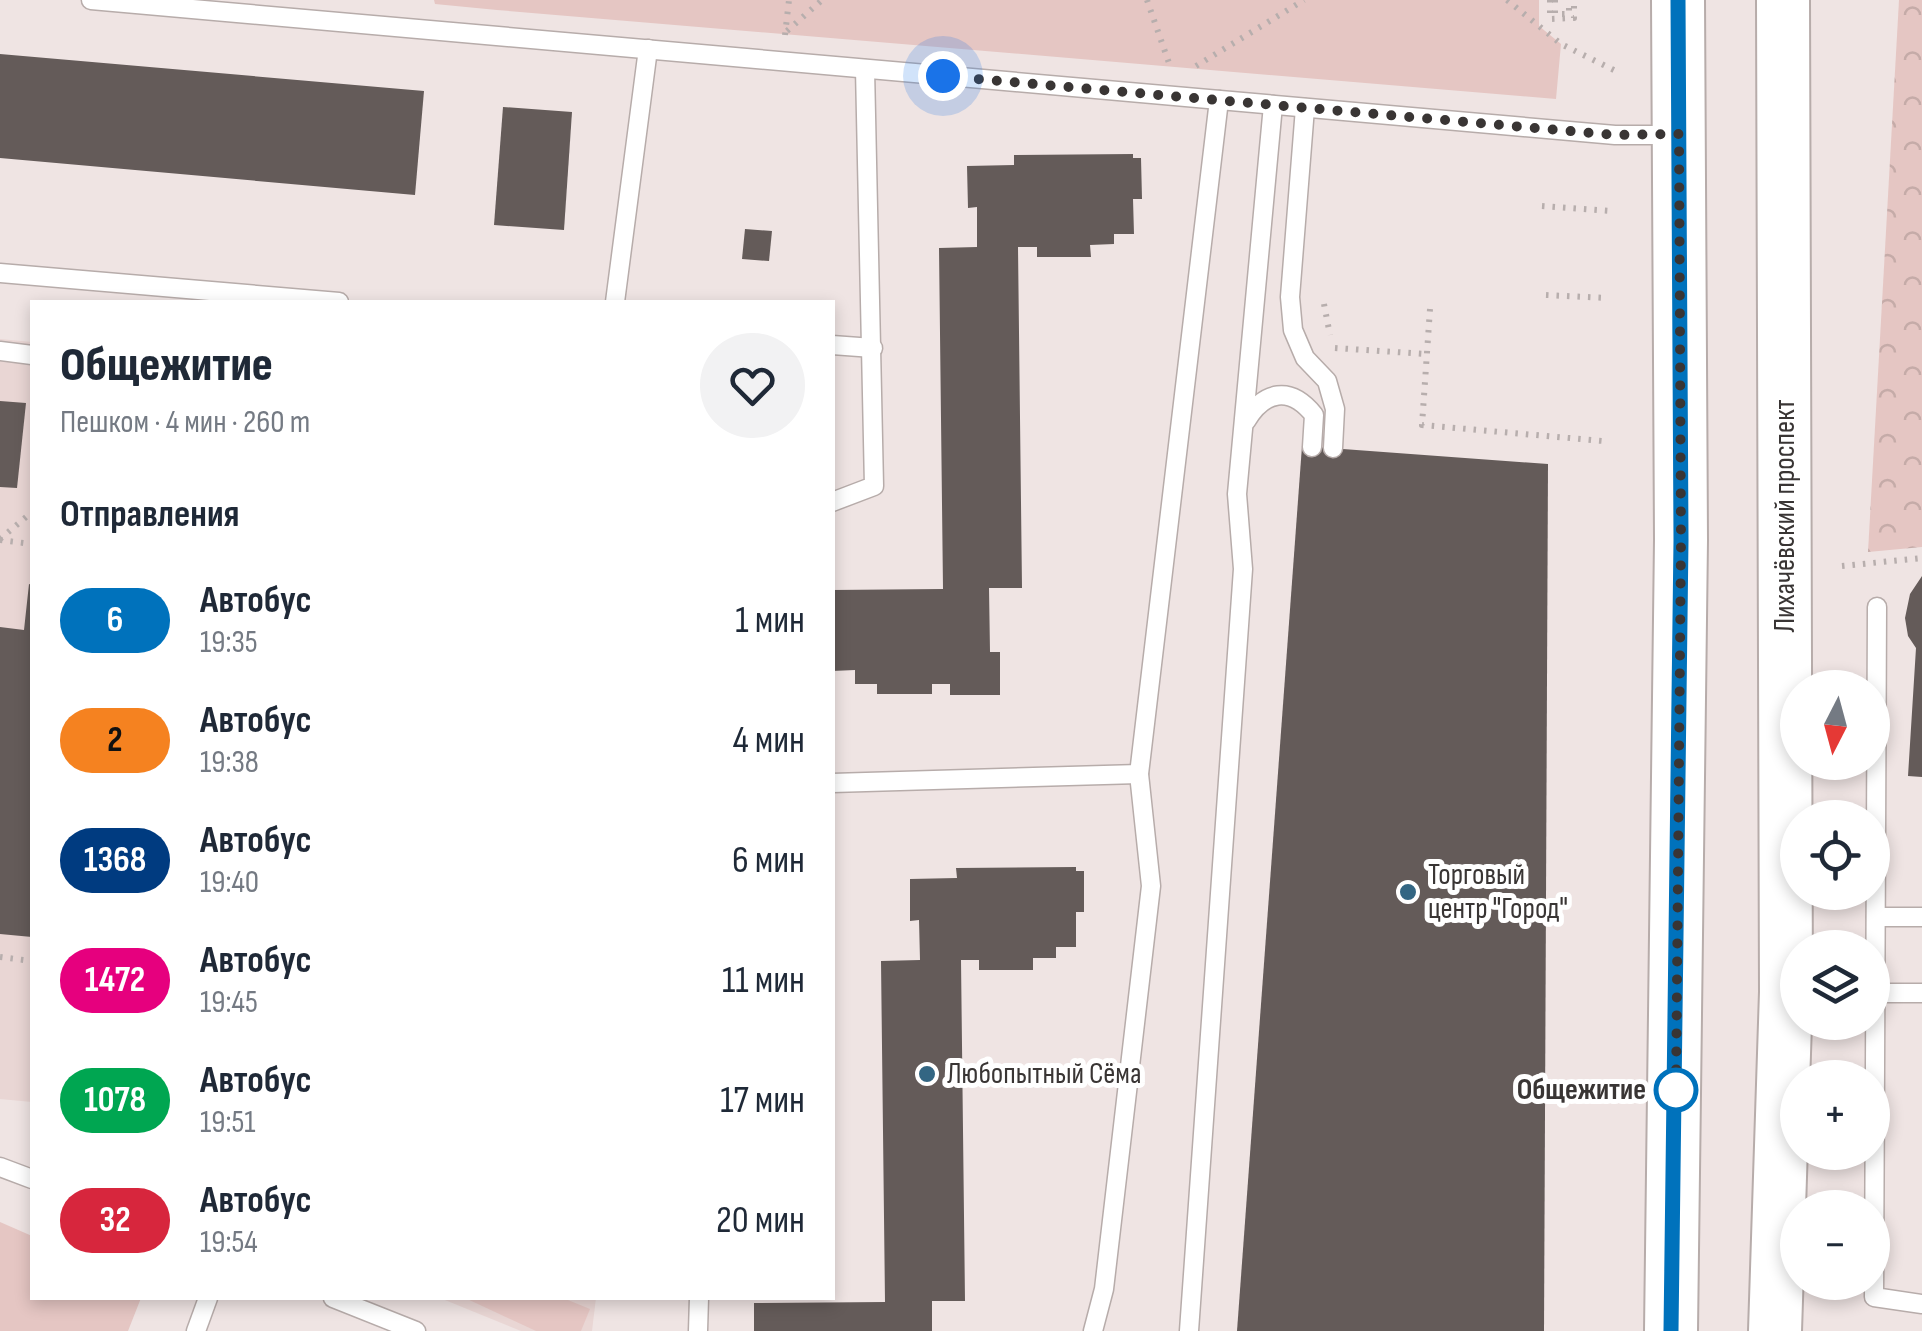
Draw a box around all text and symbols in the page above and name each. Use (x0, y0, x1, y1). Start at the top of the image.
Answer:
your location (918, 51, 968, 101)
button: heart (700, 333, 805, 438)
text: Общежитие (60, 337, 273, 394)
street label: Лихачёвский проспект (1767, 399, 1803, 633)
text: Пешком · 4 мин · 260 m (60, 403, 310, 442)
text: Отправления (60, 492, 240, 537)
text: Автобус (200, 578, 311, 623)
text: 1 мин (735, 598, 805, 643)
text: 6 (107, 599, 123, 642)
text: 19:35 (200, 623, 258, 662)
north arrow (1780, 670, 1890, 780)
map controls (1780, 670, 1890, 1300)
text: Автобус (200, 698, 311, 743)
text: 4 мин (733, 718, 805, 763)
text: 2 (107, 719, 123, 762)
text: 19:38 (200, 743, 259, 782)
button: locate (1780, 800, 1890, 910)
text: Автобус (200, 818, 311, 863)
text: 6 мин (732, 838, 805, 883)
text: 1368 (84, 839, 146, 882)
place label: Торговый центр "Город" (1428, 857, 1568, 927)
text: 19:40 (200, 863, 259, 902)
marker: Торговый центр "Город" (1397, 881, 1419, 903)
button: layers (1780, 930, 1890, 1040)
text: Автобус (200, 938, 311, 983)
text: 11 мин (722, 958, 805, 1003)
text: 1472 (85, 959, 145, 1002)
text: 19:45 (200, 983, 258, 1022)
place label: Любопытный Сёма (947, 1056, 1141, 1092)
text: Автобус (200, 1058, 311, 1103)
button: + (1780, 1060, 1890, 1170)
marker: Любопытный Сёма (916, 1063, 938, 1085)
marker: Общежитие (1655, 1069, 1697, 1111)
place label: Общежитие (1517, 1072, 1646, 1108)
text: 17 мин (720, 1078, 805, 1123)
text: 1078 (84, 1079, 146, 1122)
text: 19:51 (200, 1103, 255, 1142)
text: Автобус (200, 1178, 311, 1223)
button: − (1780, 1190, 1890, 1300)
text: 20 мин (716, 1198, 805, 1243)
text: 32 (99, 1199, 131, 1242)
text: 19:54 (200, 1223, 258, 1262)

